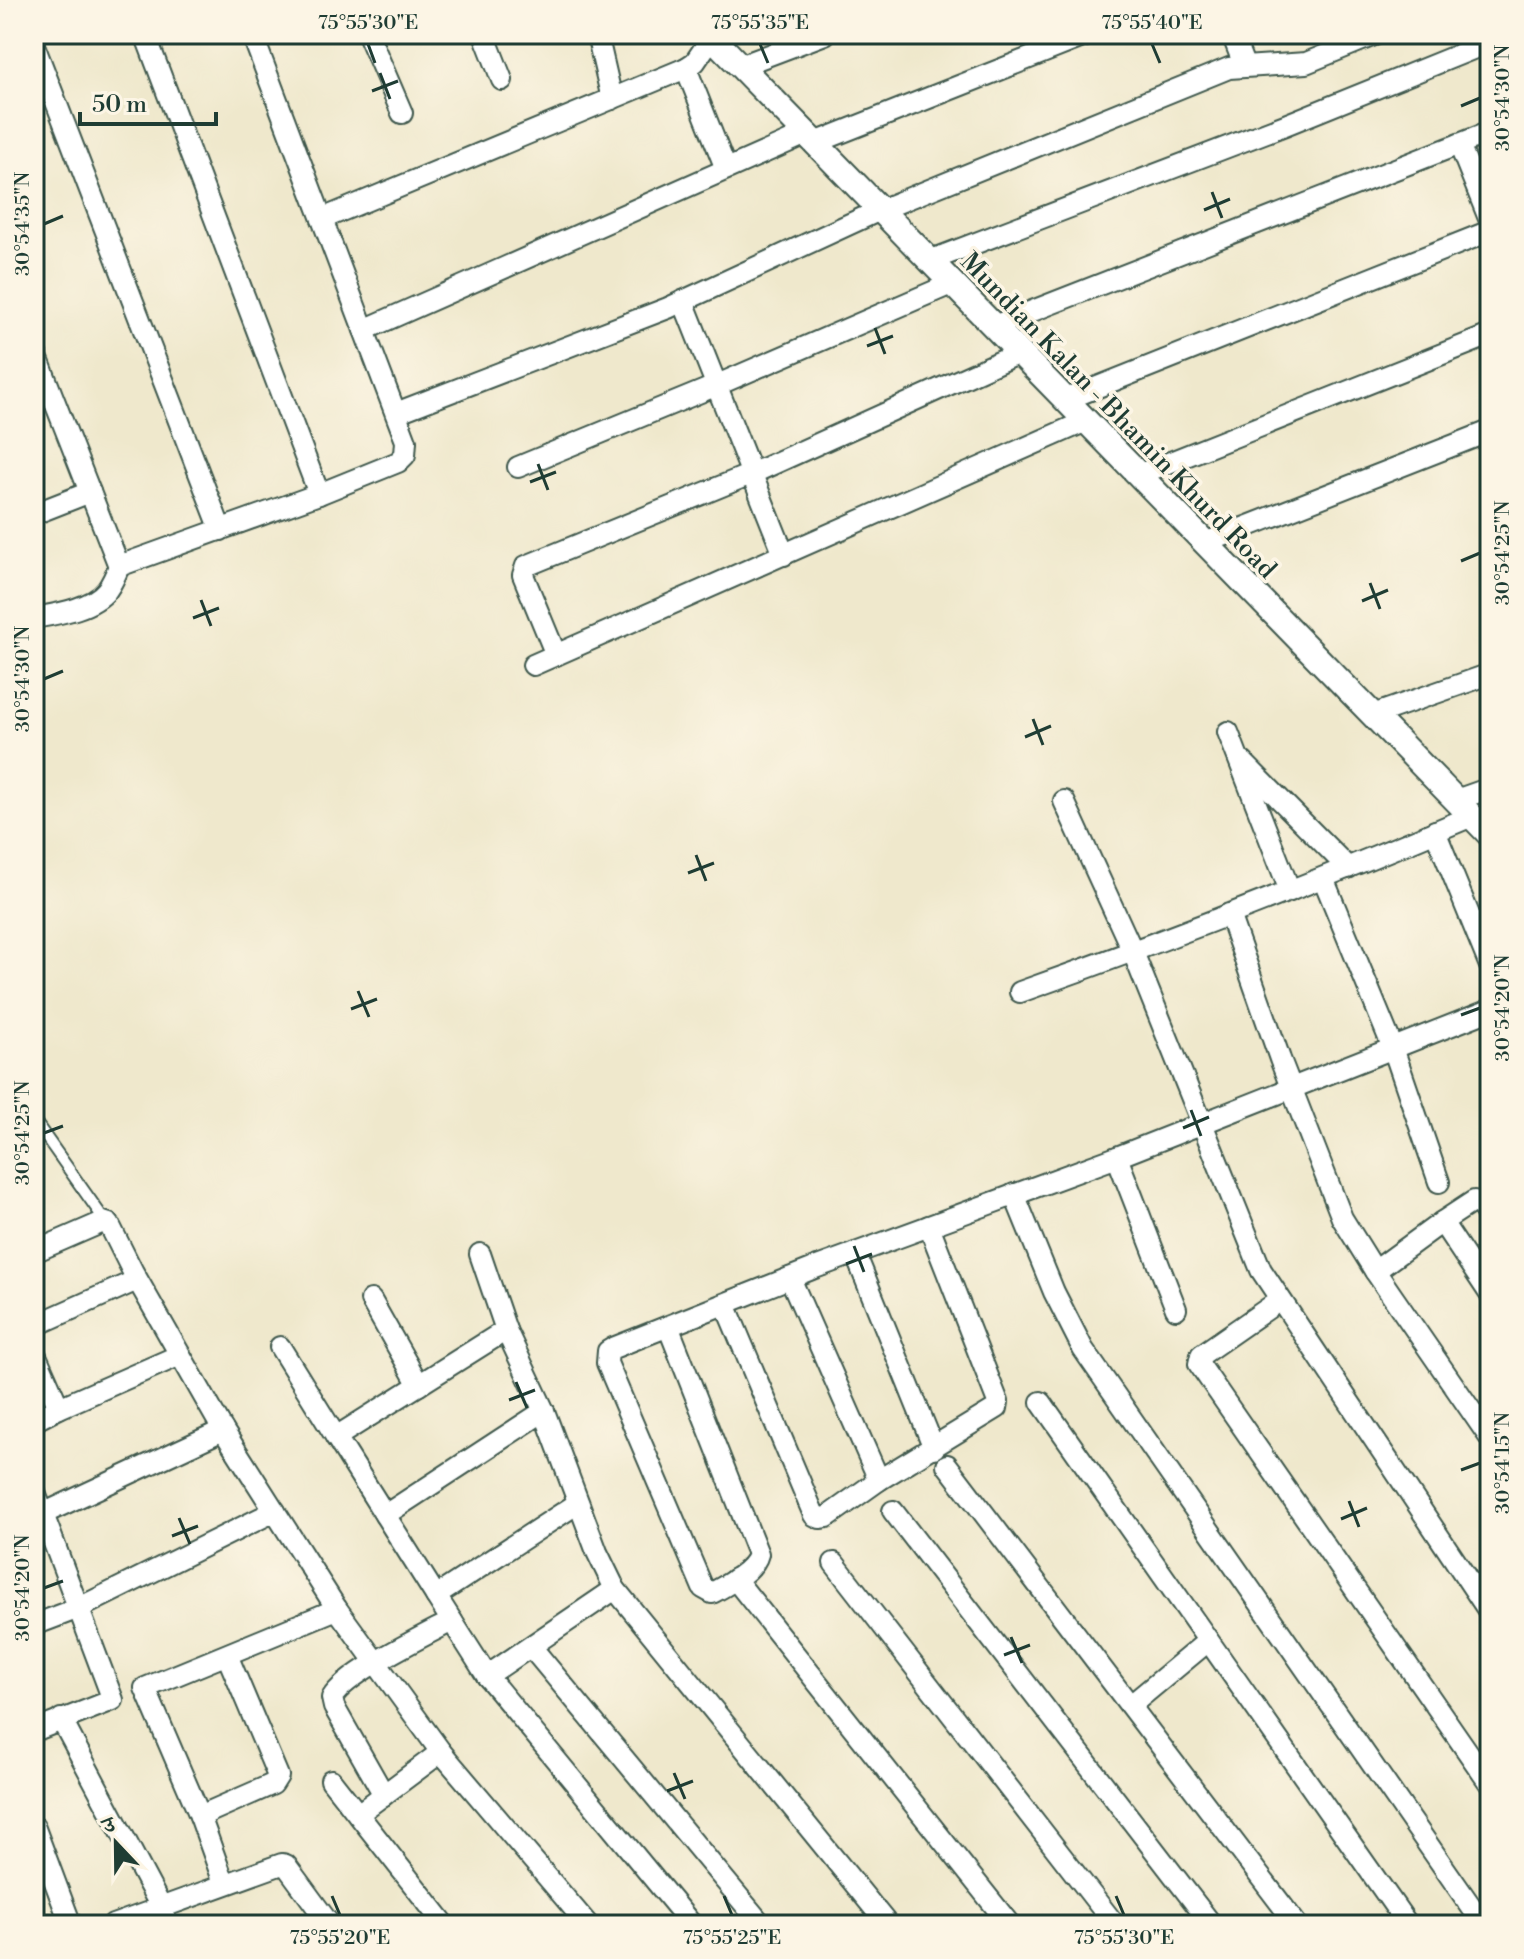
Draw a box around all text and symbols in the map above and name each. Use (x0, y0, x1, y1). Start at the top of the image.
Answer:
text: 75°55'30"E (318, 11, 418, 36)
text: 75°55'35"E (711, 11, 809, 36)
text: 75°55'40"E (1101, 11, 1203, 36)
text: 30°54'30"N (1491, 45, 1516, 151)
scale bar (80, 76, 216, 126)
text: 50 m (92, 90, 147, 120)
text: 30°54'35"N (11, 172, 36, 276)
street label: Mundian Kalan - Bhamin Khurd Road (954, 246, 1283, 586)
text: 30°54'25"N (1491, 501, 1516, 605)
text: 30°54'30"N (11, 626, 36, 732)
text: 30°54'20"N (1491, 954, 1516, 1061)
text: 30°54'25"N (11, 1081, 36, 1185)
text: 30°54'15"N (1491, 1412, 1516, 1514)
text: 30°54'20"N (11, 1534, 36, 1641)
north arrow (76, 1803, 156, 1883)
text: उ (97, 1811, 121, 1841)
text: 75°55'20"E (290, 1926, 390, 1951)
text: 75°55'25"E (683, 1926, 781, 1951)
text: 75°55'30"E (1074, 1926, 1174, 1951)

